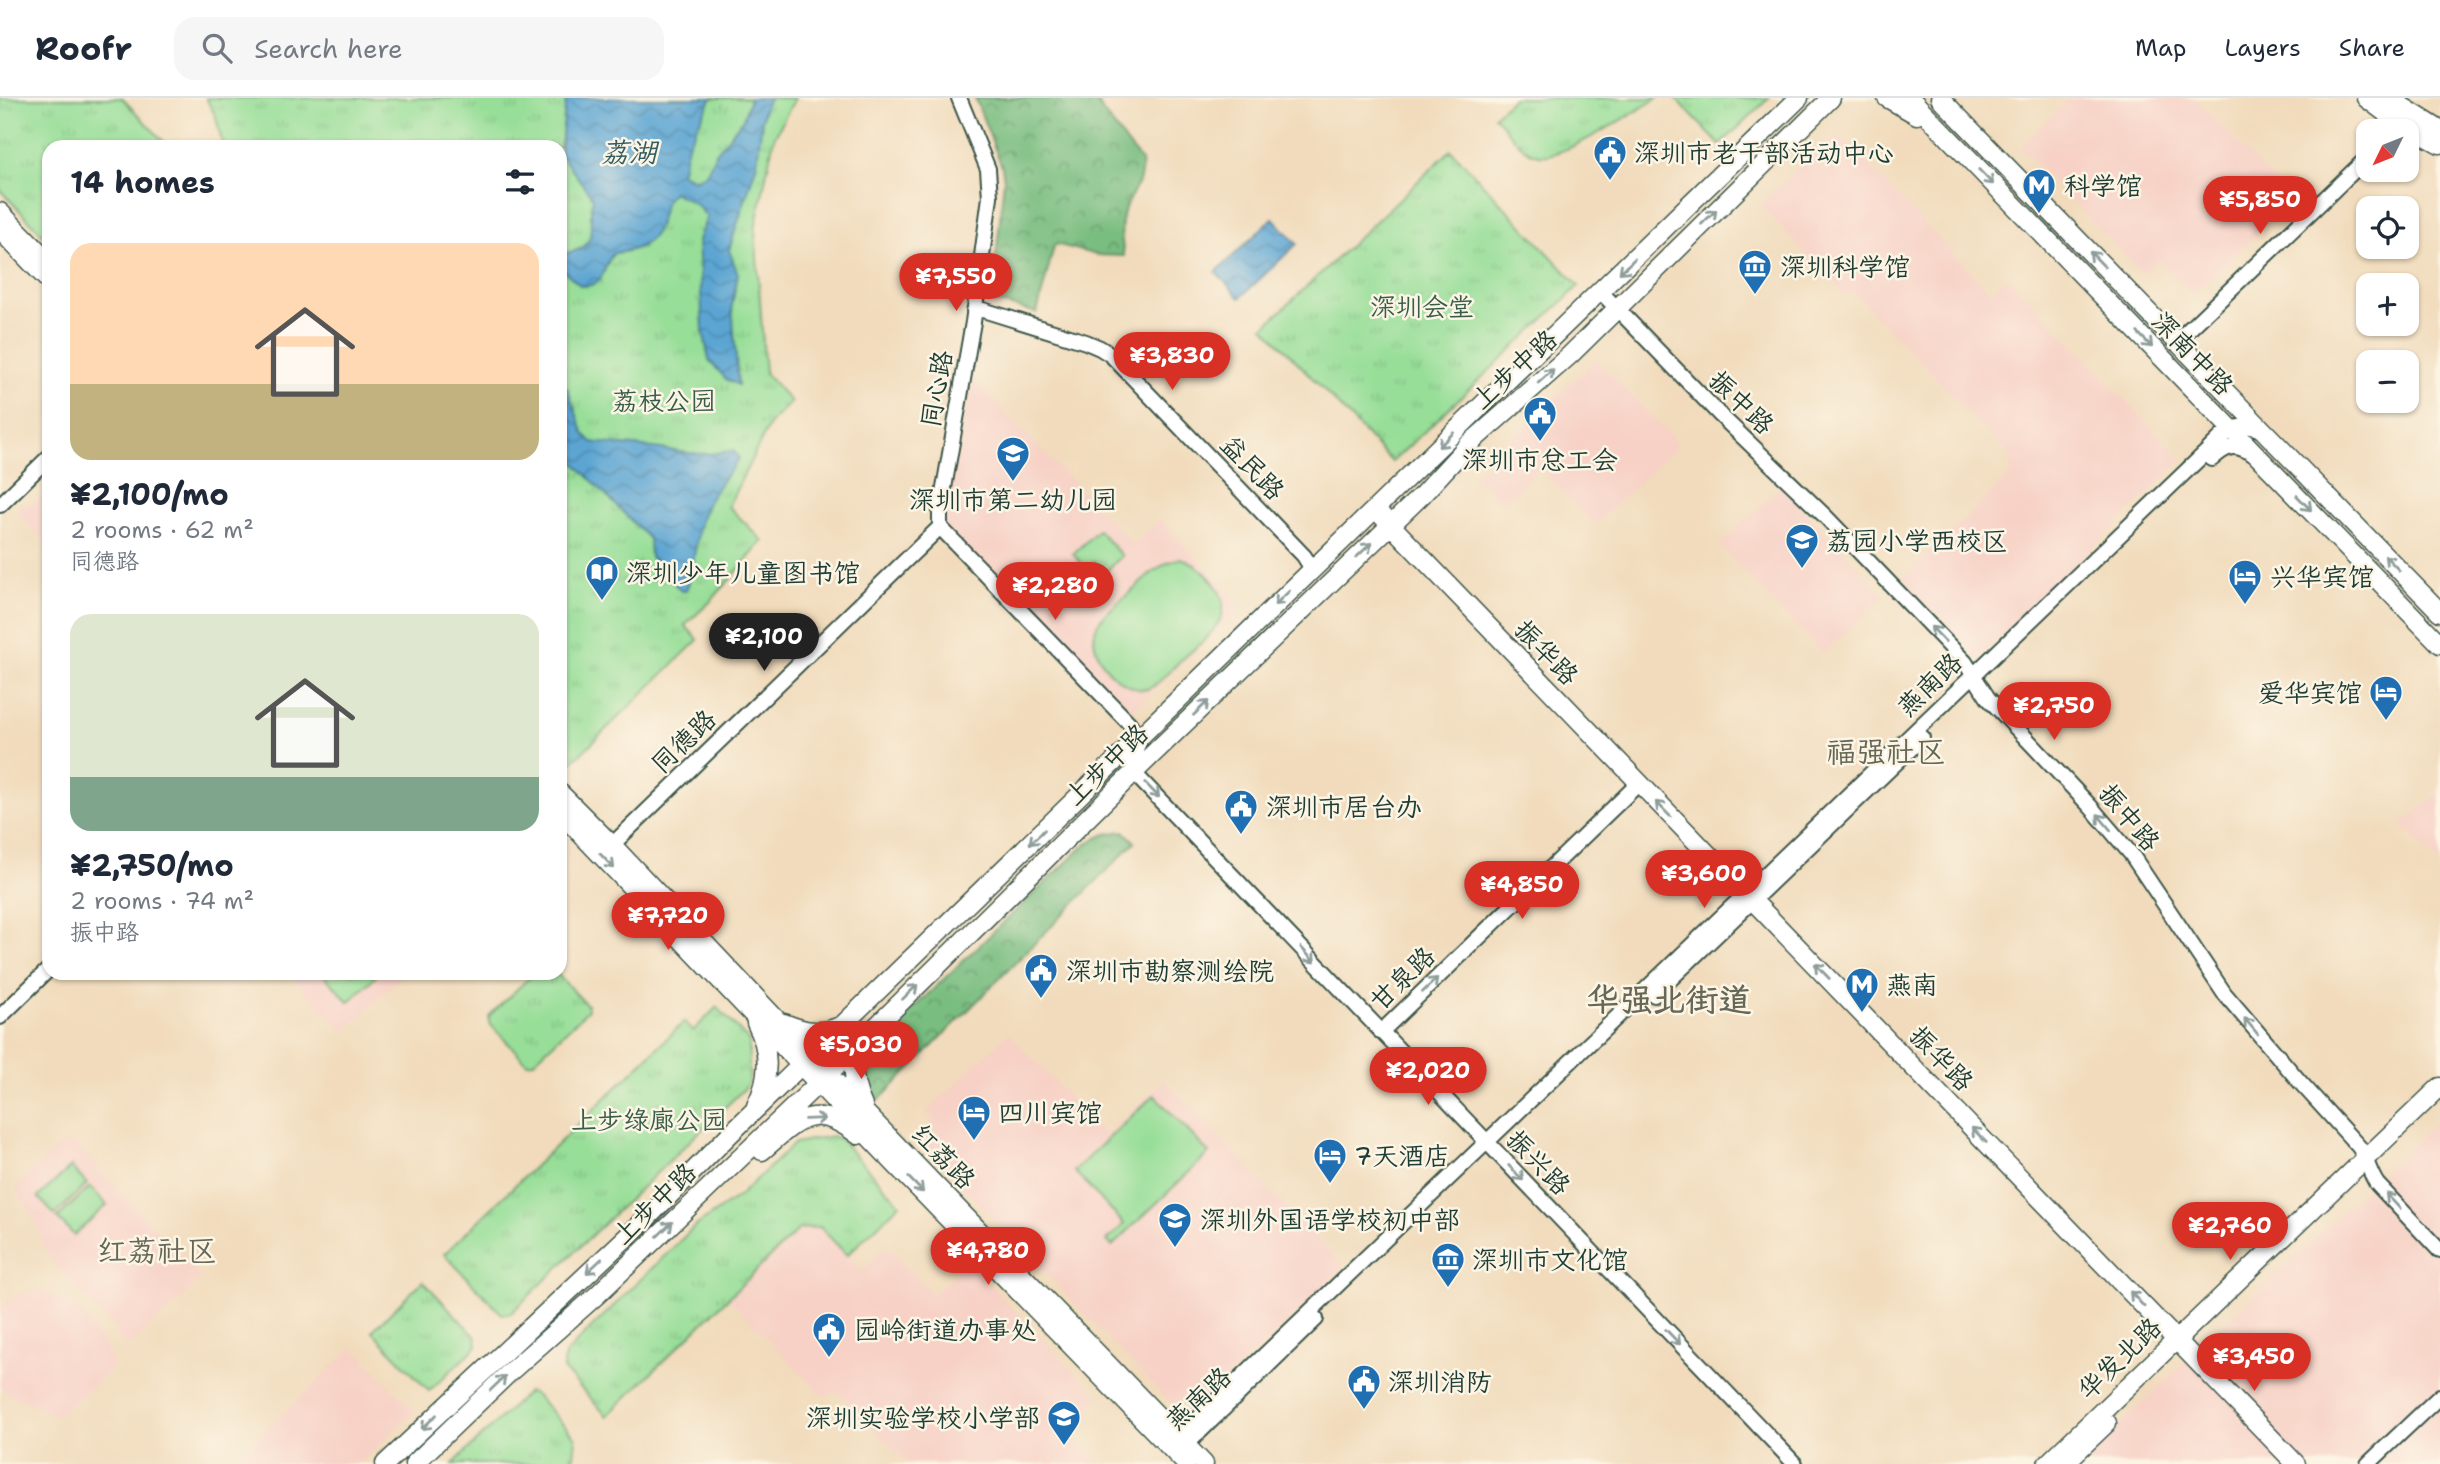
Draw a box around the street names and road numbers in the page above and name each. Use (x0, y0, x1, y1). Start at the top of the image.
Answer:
street label: 深南中路 (2144, 303, 2242, 403)
street label: 上步中路 (1464, 321, 1564, 417)
street label: 同心路 (912, 348, 960, 430)
street label: 振中路 (1702, 362, 1782, 442)
street label: 益民路 (1213, 427, 1293, 507)
street label: 振华路 (1507, 612, 1587, 692)
street label: 燕南路 (1889, 644, 1969, 724)
street label: 同德路 (643, 701, 723, 781)
street label: 上步中路 (1056, 715, 1156, 813)
street label: 振中路 (2092, 776, 2168, 858)
street label: 甘泉路 (1362, 938, 1442, 1018)
street label: 振华路 (1902, 1018, 1982, 1098)
street label: 红荔路 (904, 1116, 984, 1196)
street label: 振兴路 (1499, 1122, 1579, 1202)
street label: 上步中路 (604, 1154, 704, 1252)
street label: 华发北路 (2069, 1309, 2169, 1407)
street label: 燕南路 (1158, 1359, 1238, 1437)

